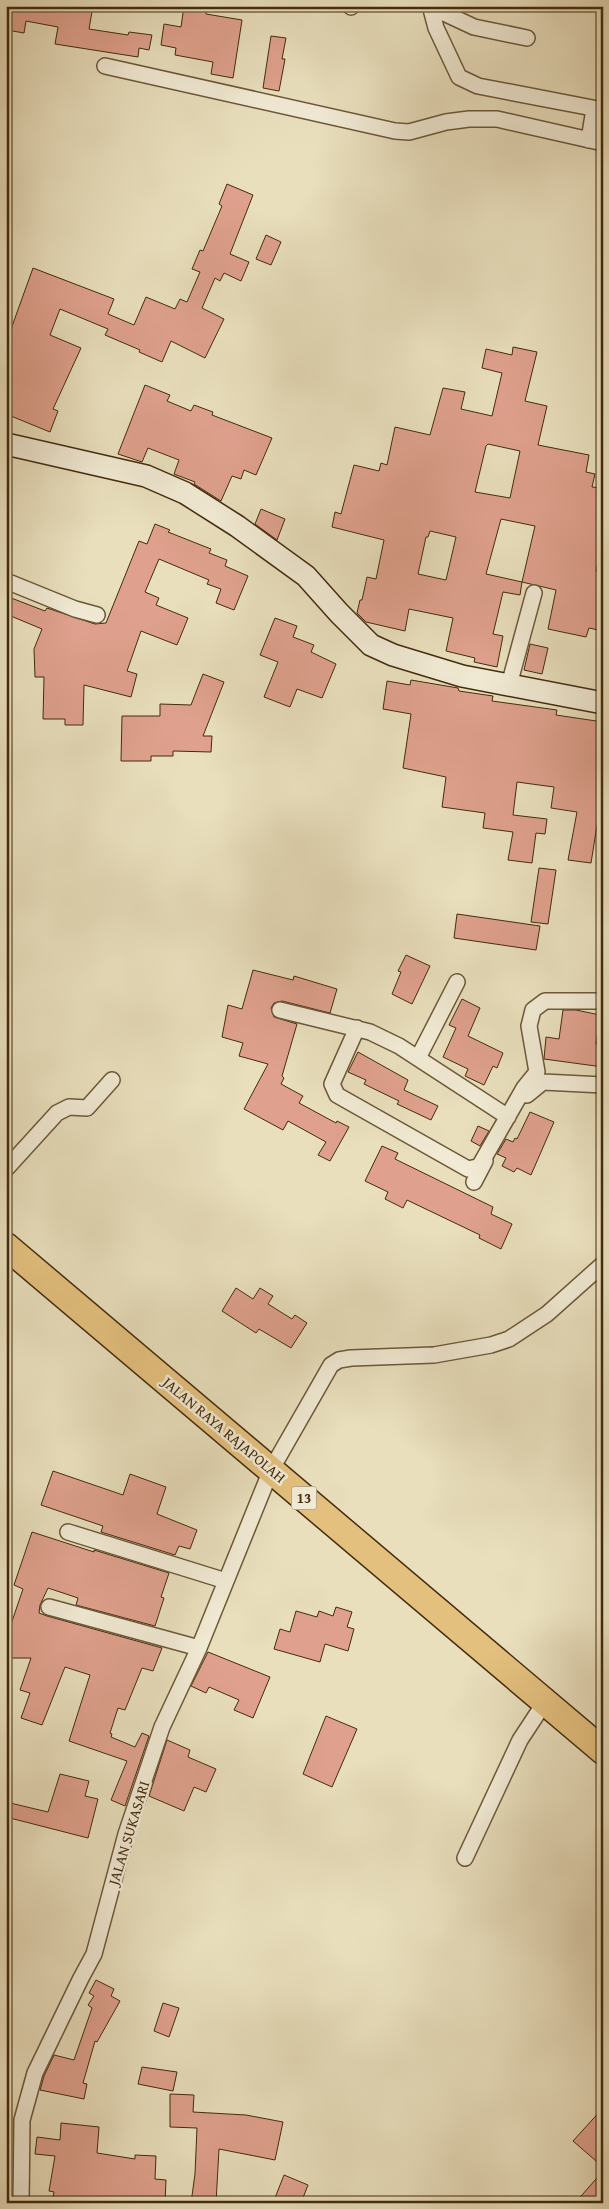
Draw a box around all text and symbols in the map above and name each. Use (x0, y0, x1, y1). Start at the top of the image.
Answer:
street label: JALAN RAYA RAJAPOLAH (157, 1370, 291, 1488)
road number: 13 (292, 1486, 316, 1510)
street label: JALAN SUKASARI (102, 1778, 154, 1890)

